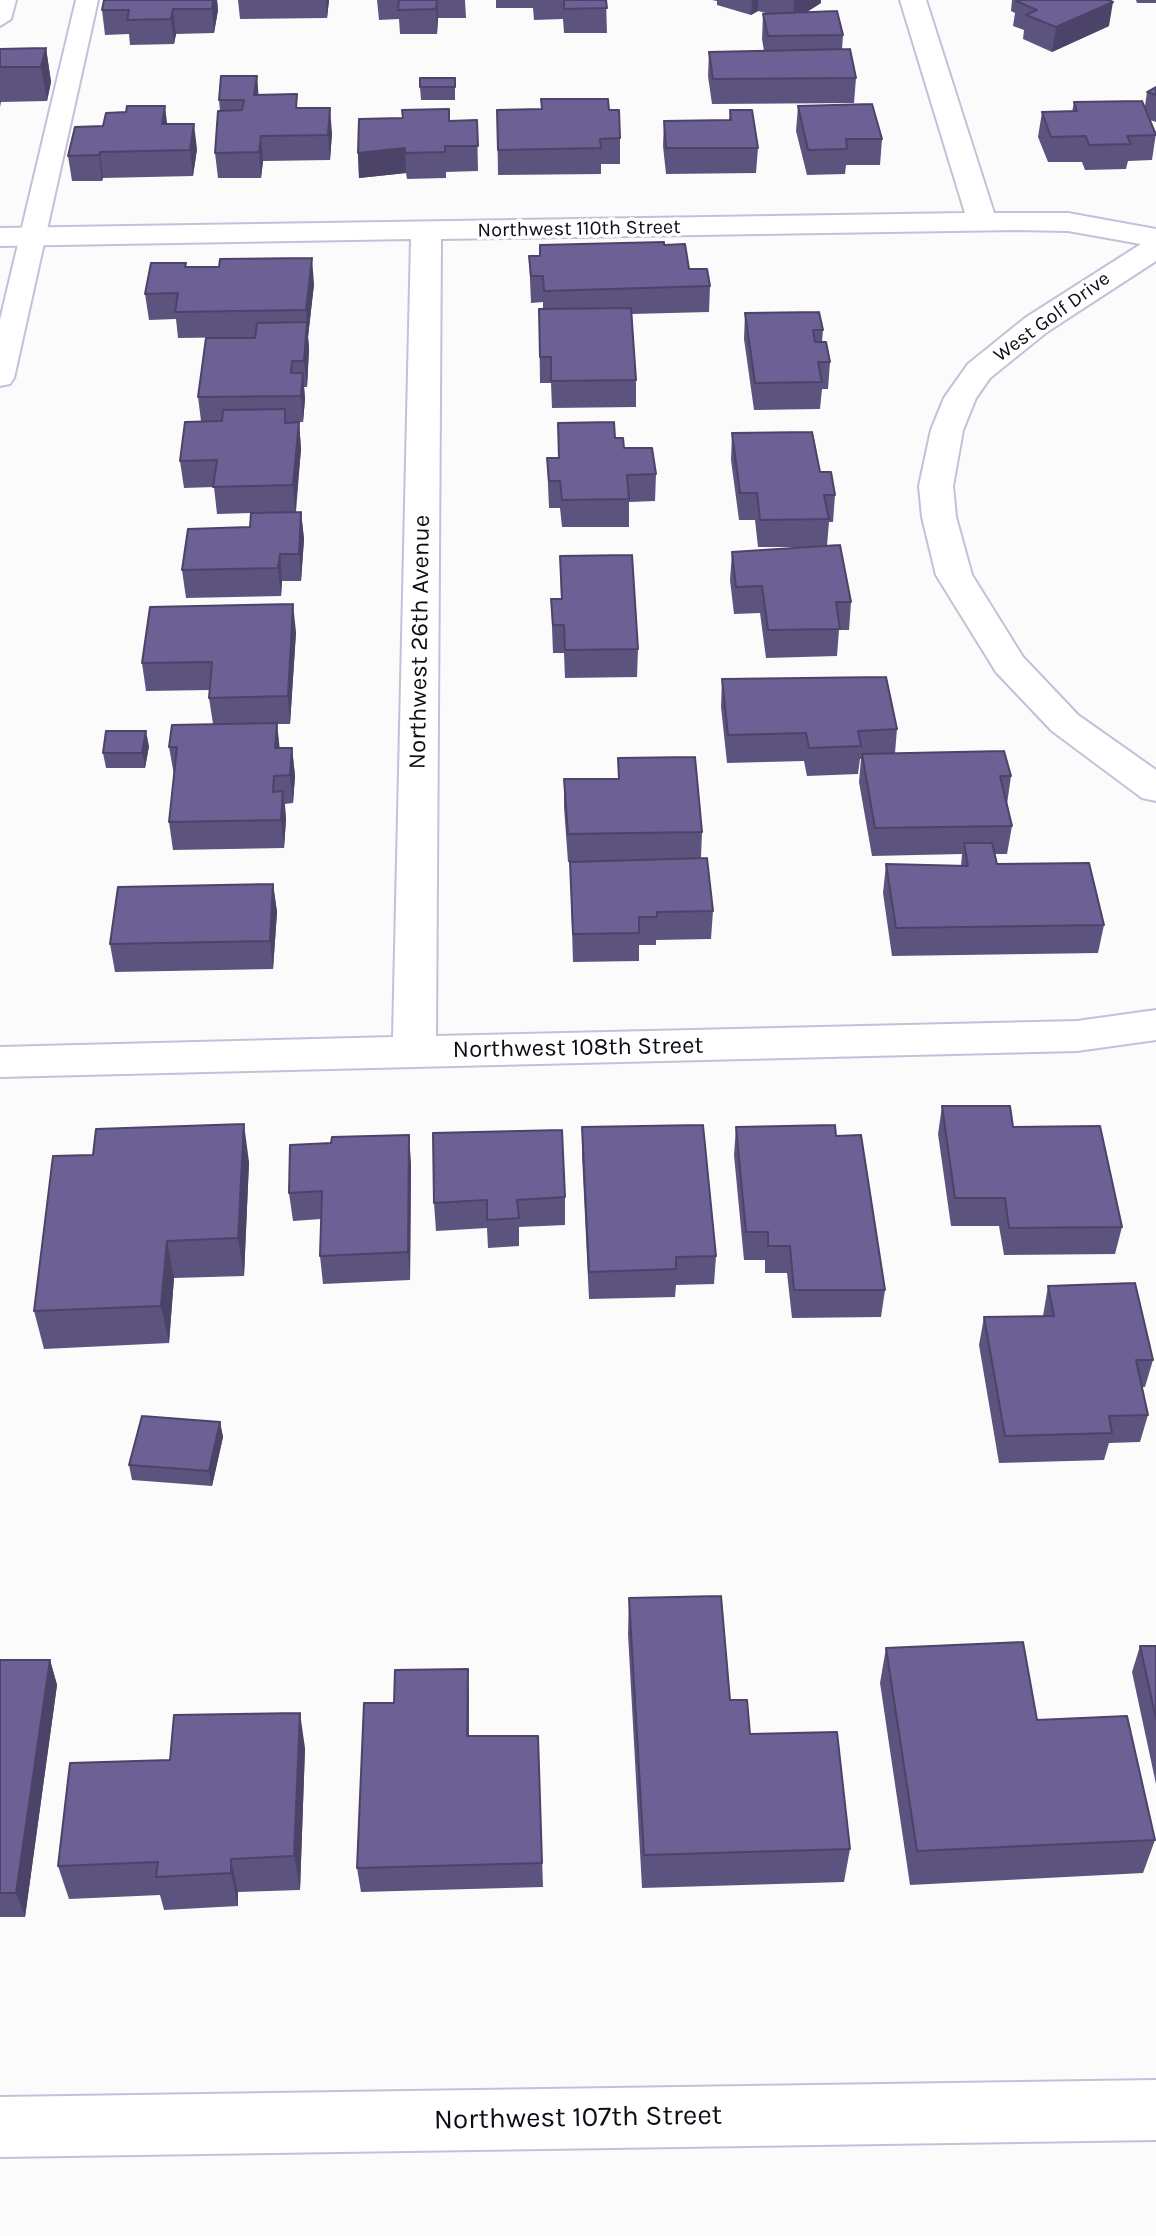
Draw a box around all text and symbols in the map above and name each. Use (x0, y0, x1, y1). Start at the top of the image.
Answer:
street label: Northwest 110th Street (477, 215, 681, 243)
street label: West Golf Drive (989, 267, 1115, 367)
street label: Northwest 26th Avenue (403, 514, 437, 770)
street label: Northwest 108th Street (452, 1031, 704, 1065)
street label: Northwest 107th Street (433, 2099, 723, 2137)

